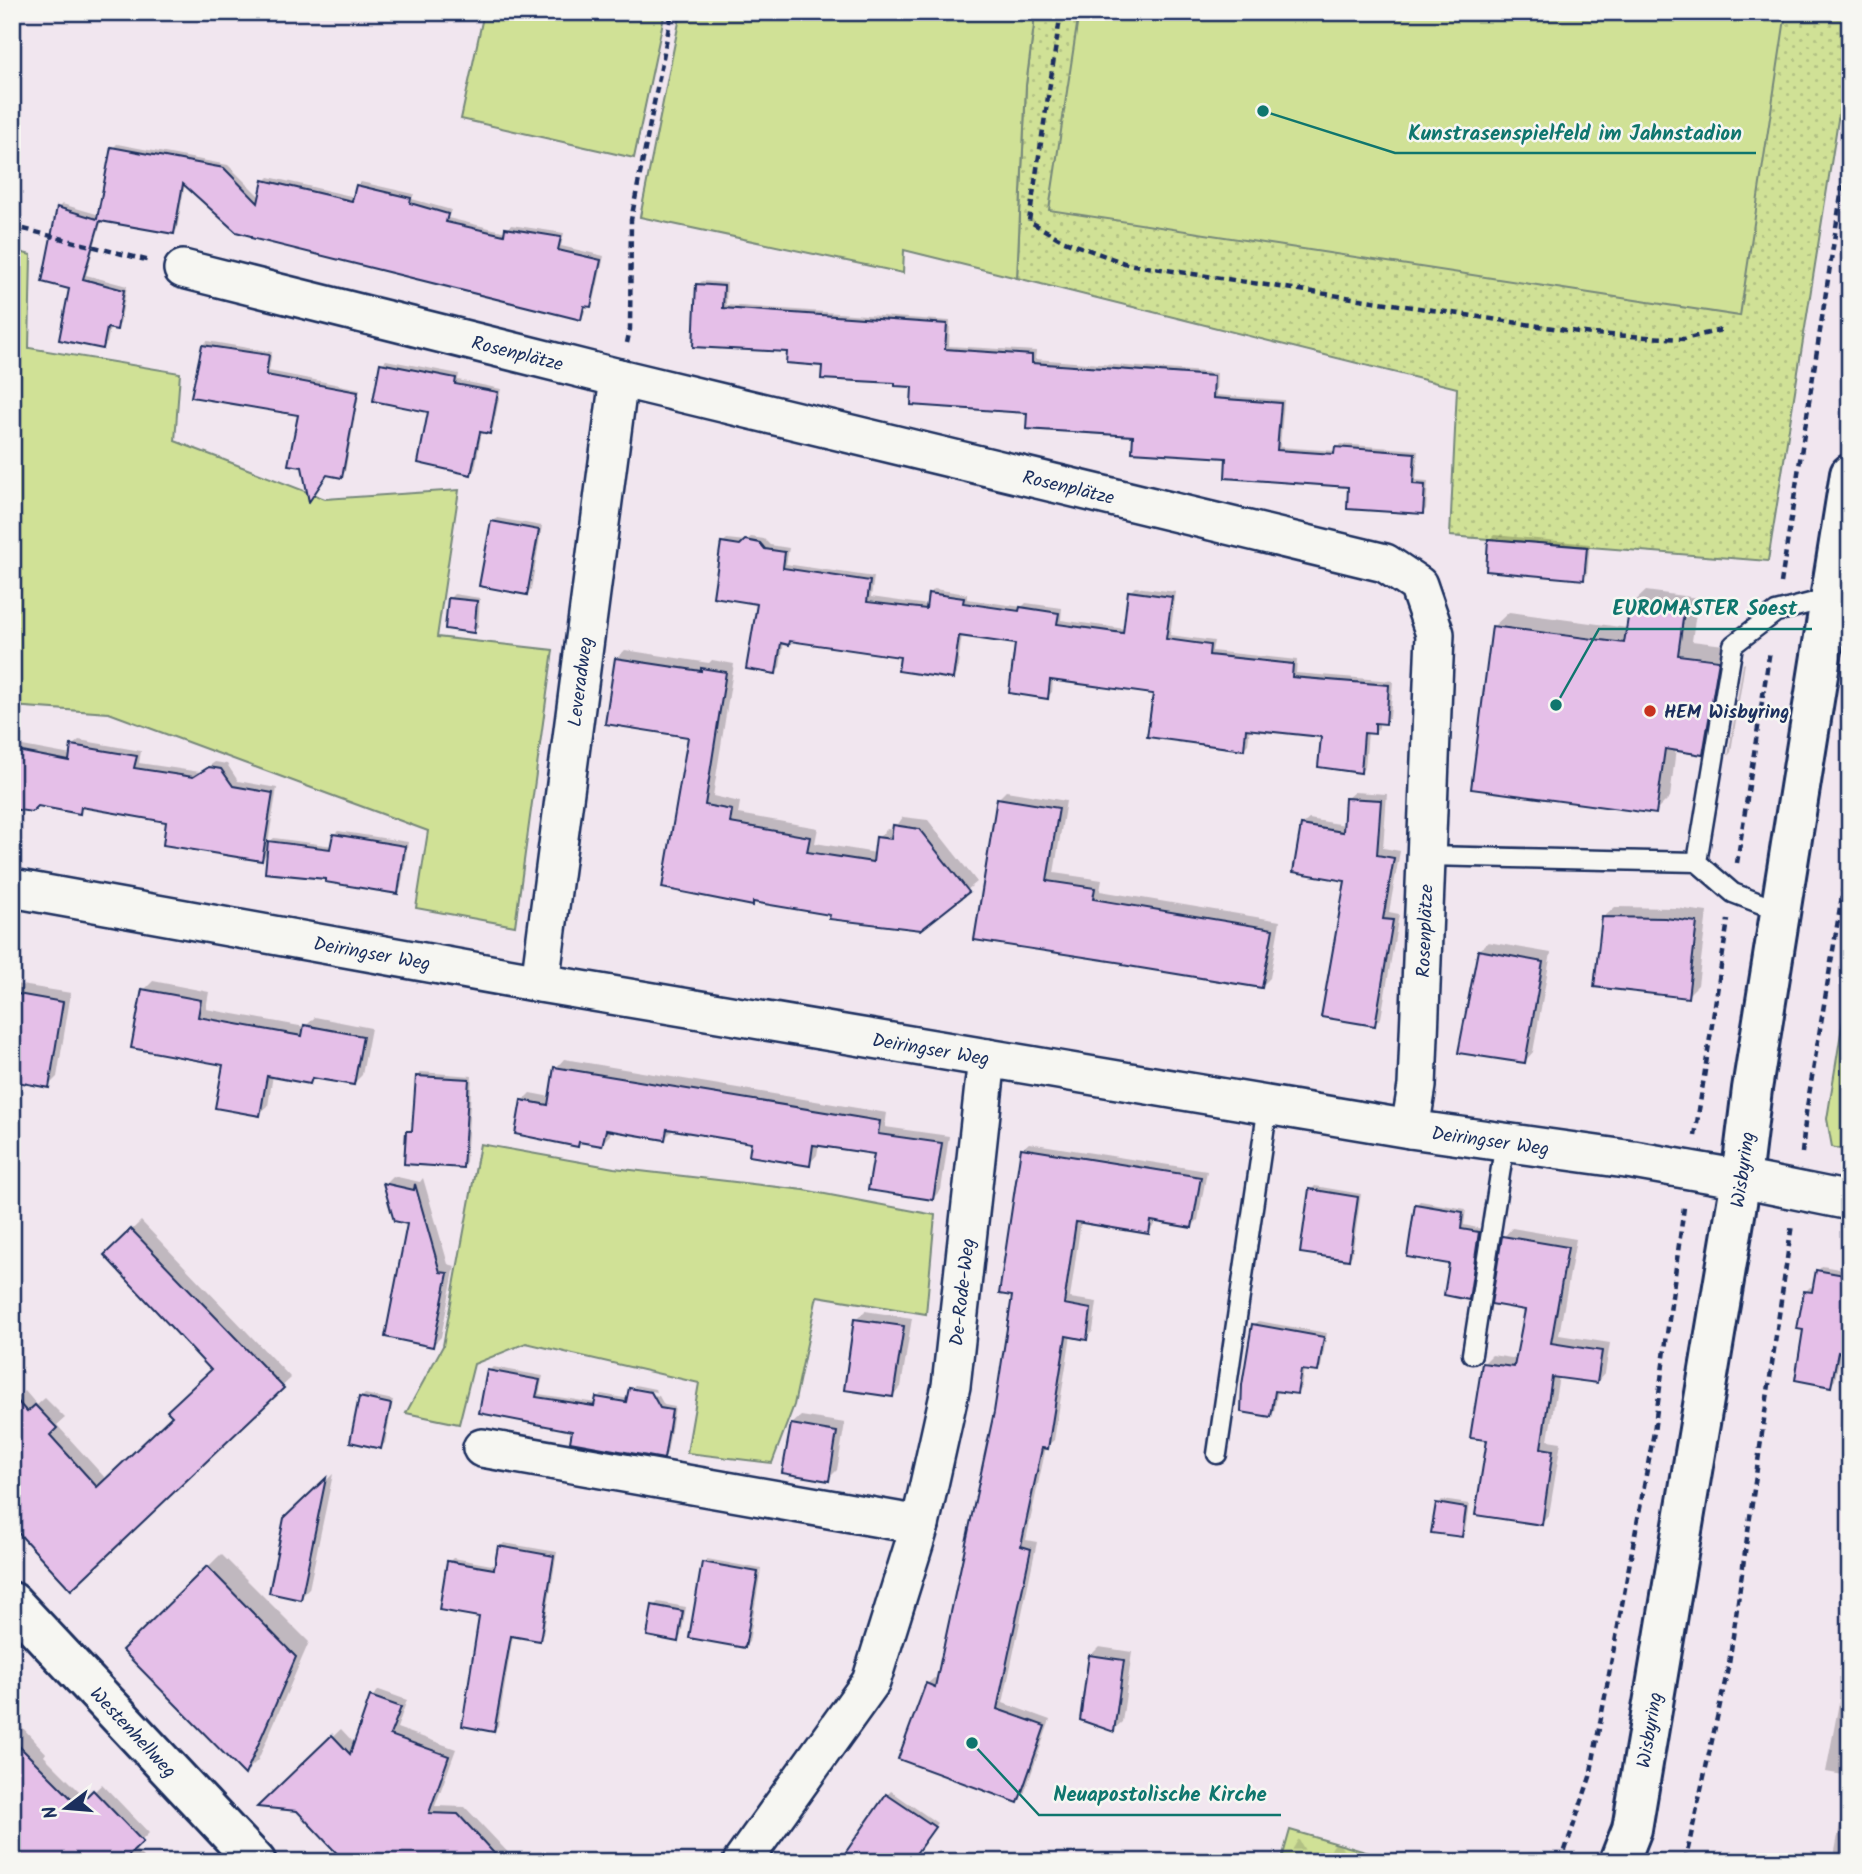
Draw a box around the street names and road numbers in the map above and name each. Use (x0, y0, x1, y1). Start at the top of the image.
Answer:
street label: Rosenplätze (468, 329, 567, 381)
street label: Rosenplätze (1019, 463, 1118, 514)
street label: Leveradweg (561, 635, 602, 729)
street label: Rosenplätze (1409, 883, 1443, 978)
street label: Deiringser Weg (311, 930, 433, 980)
street label: Deiringser Weg (870, 1026, 992, 1075)
street label: Deiringser Weg (1430, 1119, 1551, 1165)
street label: Wisbyring (1723, 1130, 1764, 1210)
street label: De-Rode-Weg (942, 1237, 984, 1348)
street label: Westenhellweg (82, 1681, 183, 1786)
street label: Wisbyring (1629, 1690, 1672, 1770)

